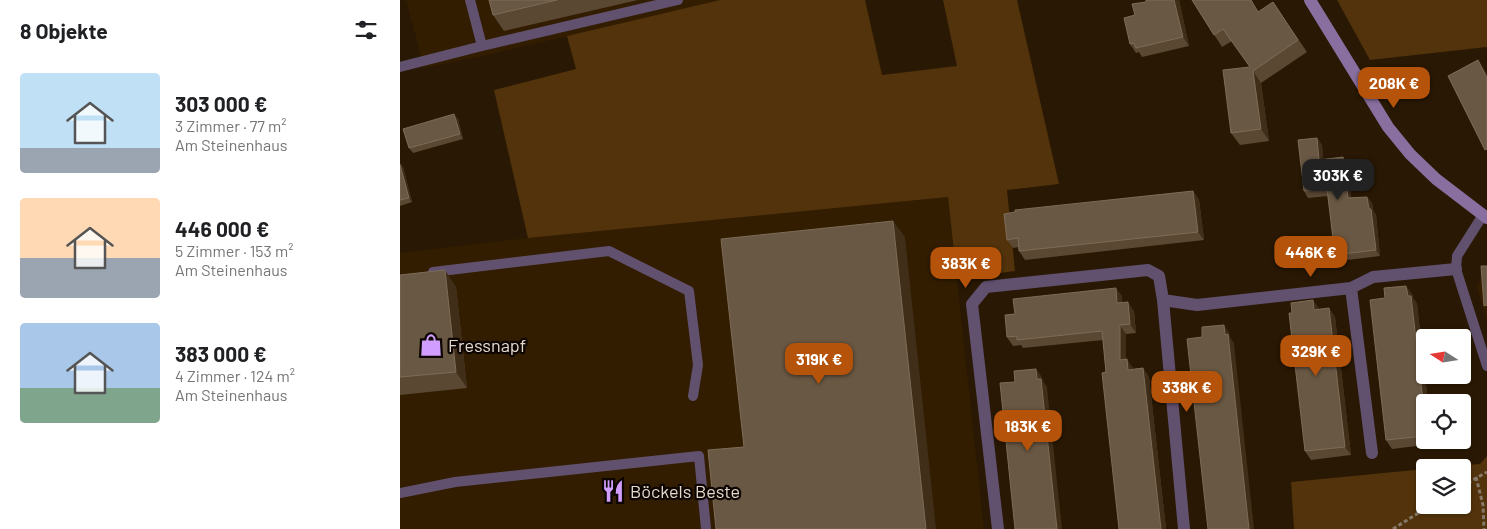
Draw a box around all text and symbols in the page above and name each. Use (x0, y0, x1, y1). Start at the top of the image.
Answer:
icon: filters (352, 16, 380, 44)
text: 8 Objekte (20, 18, 108, 43)
pin: 208K € (1353, 66, 1435, 109)
text: 208K € (1369, 73, 1419, 92)
text: 303 000 € (175, 91, 267, 116)
icon: home (60, 93, 120, 153)
text: 3 Zimmer · 77 m² (175, 116, 287, 135)
text: Am Steinenhaus (175, 135, 287, 154)
pin: 303K € (1297, 158, 1379, 201)
text: 303K € (1313, 165, 1363, 184)
text: 446 000 € (175, 216, 269, 241)
icon: home (60, 218, 120, 278)
pin: 446K € (1270, 236, 1352, 278)
text: 5 Zimmer · 153 m² (175, 241, 293, 260)
text: 446K € (1285, 242, 1337, 261)
pin: 383K € (925, 246, 1007, 289)
text: 383K € (941, 253, 991, 272)
text: Am Steinenhaus (175, 260, 287, 279)
north arrow (1416, 329, 1471, 384)
map controls (1416, 329, 1471, 514)
shop icon: Fressnapf (418, 332, 444, 358)
place label: Fressnapf (448, 334, 526, 356)
pin: 329K € (1275, 334, 1357, 377)
text: 383 000 € (175, 341, 267, 366)
text: 329K € (1291, 341, 1341, 360)
pin: 319K € (778, 342, 860, 385)
icon: home (60, 343, 120, 403)
text: 319K € (796, 349, 842, 368)
text: 4 Zimmer · 124 m² (175, 366, 295, 385)
pin: 338K € (1146, 370, 1228, 413)
text: 338K € (1162, 377, 1212, 396)
text: Am Steinenhaus (175, 385, 287, 404)
button: locate (1416, 394, 1471, 449)
pin: 183K € (987, 410, 1069, 452)
text: 183K € (1005, 416, 1051, 435)
button: layers (1416, 459, 1471, 514)
restaurant icon: Böckels Beste (600, 478, 626, 504)
place label: Böckels Beste (630, 480, 740, 502)

